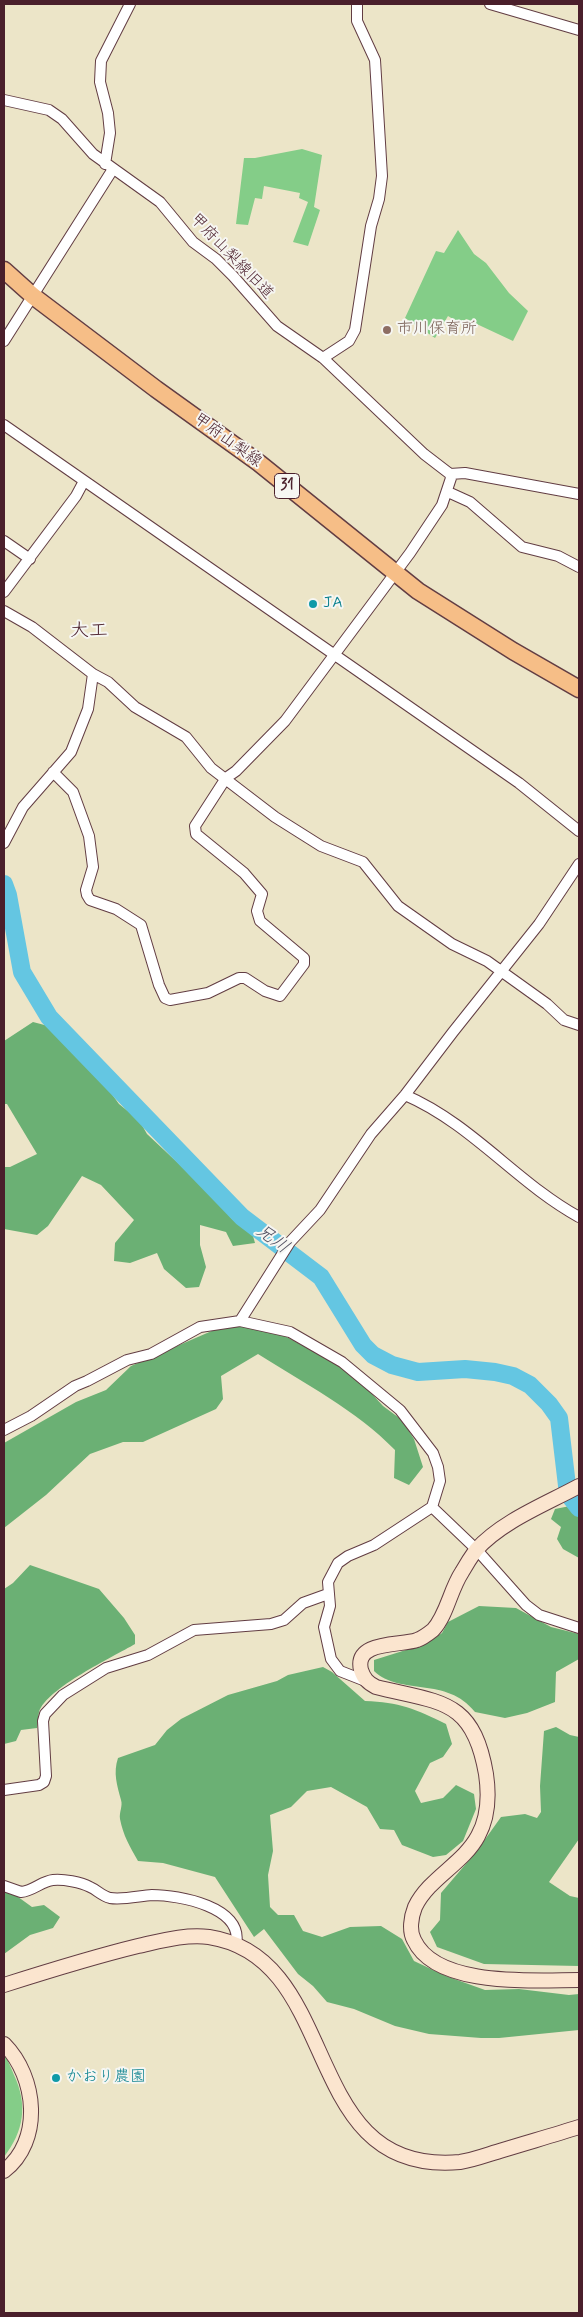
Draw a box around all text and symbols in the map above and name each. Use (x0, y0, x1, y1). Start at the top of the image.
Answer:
street label: 甲府山梨線旧道 (185, 210, 277, 304)
place label: 市川保育所 (397, 320, 477, 340)
marker: 市川保育所 (381, 324, 393, 336)
street label: 甲府山梨線 (189, 410, 265, 472)
road number: 31 (274, 474, 300, 498)
place label: JA (323, 594, 343, 614)
marker: JA (307, 598, 319, 610)
district label: 大工 (70, 621, 108, 643)
water label: 兄川 (251, 1221, 293, 1259)
place label: かおり農園 (66, 2068, 146, 2088)
marker: かおり農園 (50, 2072, 62, 2084)

